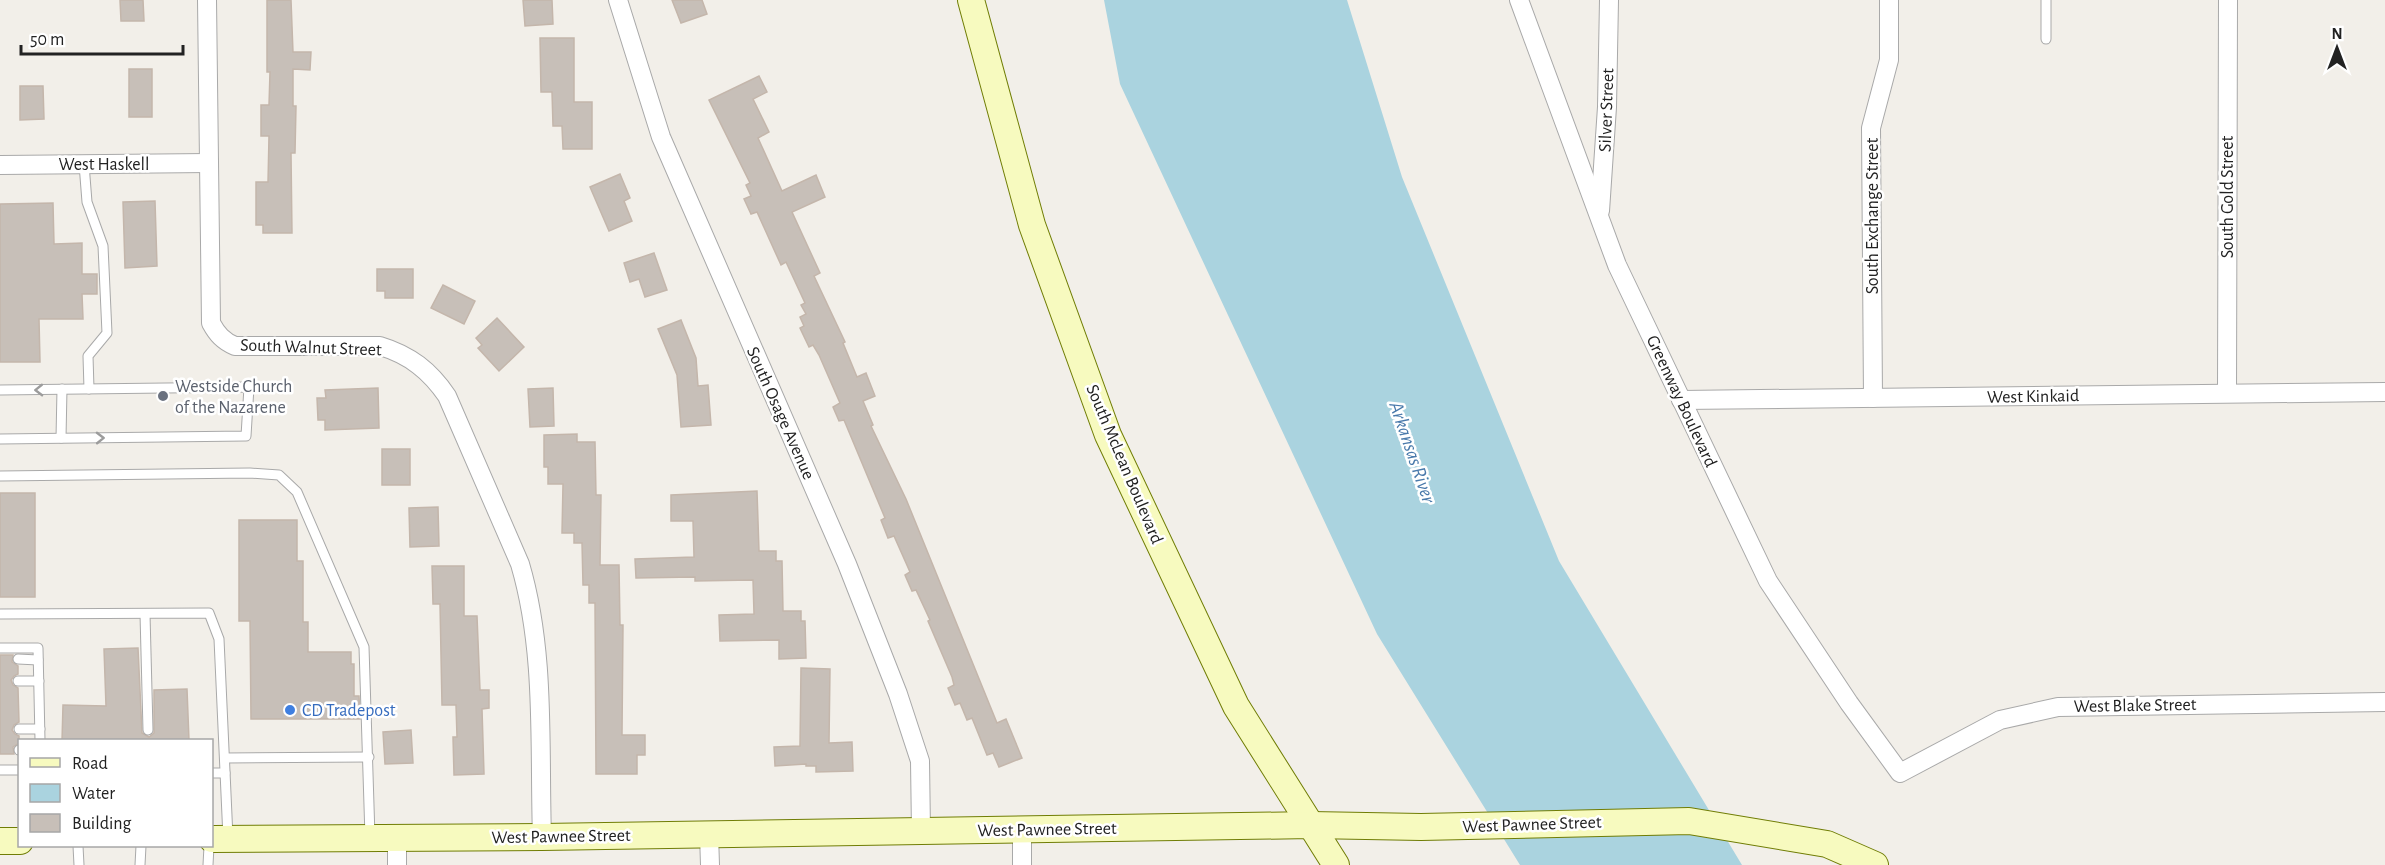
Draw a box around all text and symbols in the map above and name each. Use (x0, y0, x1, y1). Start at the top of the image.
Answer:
scale bar (21, 18, 183, 56)
north arrow (2307, 18, 2367, 78)
text: N (2331, 26, 2343, 42)
text: 50 m (30, 31, 64, 49)
street label: Silver Street (1597, 67, 1617, 152)
street label: South Gold Street (2219, 135, 2237, 258)
street label: South Exchange Street (1864, 137, 1882, 294)
street label: West Haskell (59, 156, 150, 174)
street label: Greenway Boulevard (1643, 333, 1720, 470)
street label: South Walnut Street (240, 337, 382, 359)
street label: South Osage Avenue (743, 344, 817, 482)
place label: Westside Church of the Nazarene (175, 378, 292, 417)
street label: South McLean Boulevard (1082, 382, 1166, 547)
one-way arrow (34, 384, 43, 396)
street label: West Kinkaid (1987, 387, 2079, 407)
marker: Westside Church of the Nazarene (156, 389, 170, 403)
water label: Arkansas River (1385, 398, 1439, 506)
one-way arrow (96, 432, 105, 444)
street label: West Blake Street (2073, 696, 2197, 716)
place label: CD Tradepost (302, 702, 396, 720)
marker: CD Tradepost (283, 703, 297, 717)
legend (18, 739, 213, 847)
text: Road (72, 755, 108, 773)
text: Water (72, 785, 115, 803)
street label: West Pawnee Street (1462, 814, 1602, 836)
text: Building (72, 815, 132, 833)
street label: West Pawnee Street (977, 820, 1117, 840)
street label: West Pawnee Street (491, 827, 631, 847)

